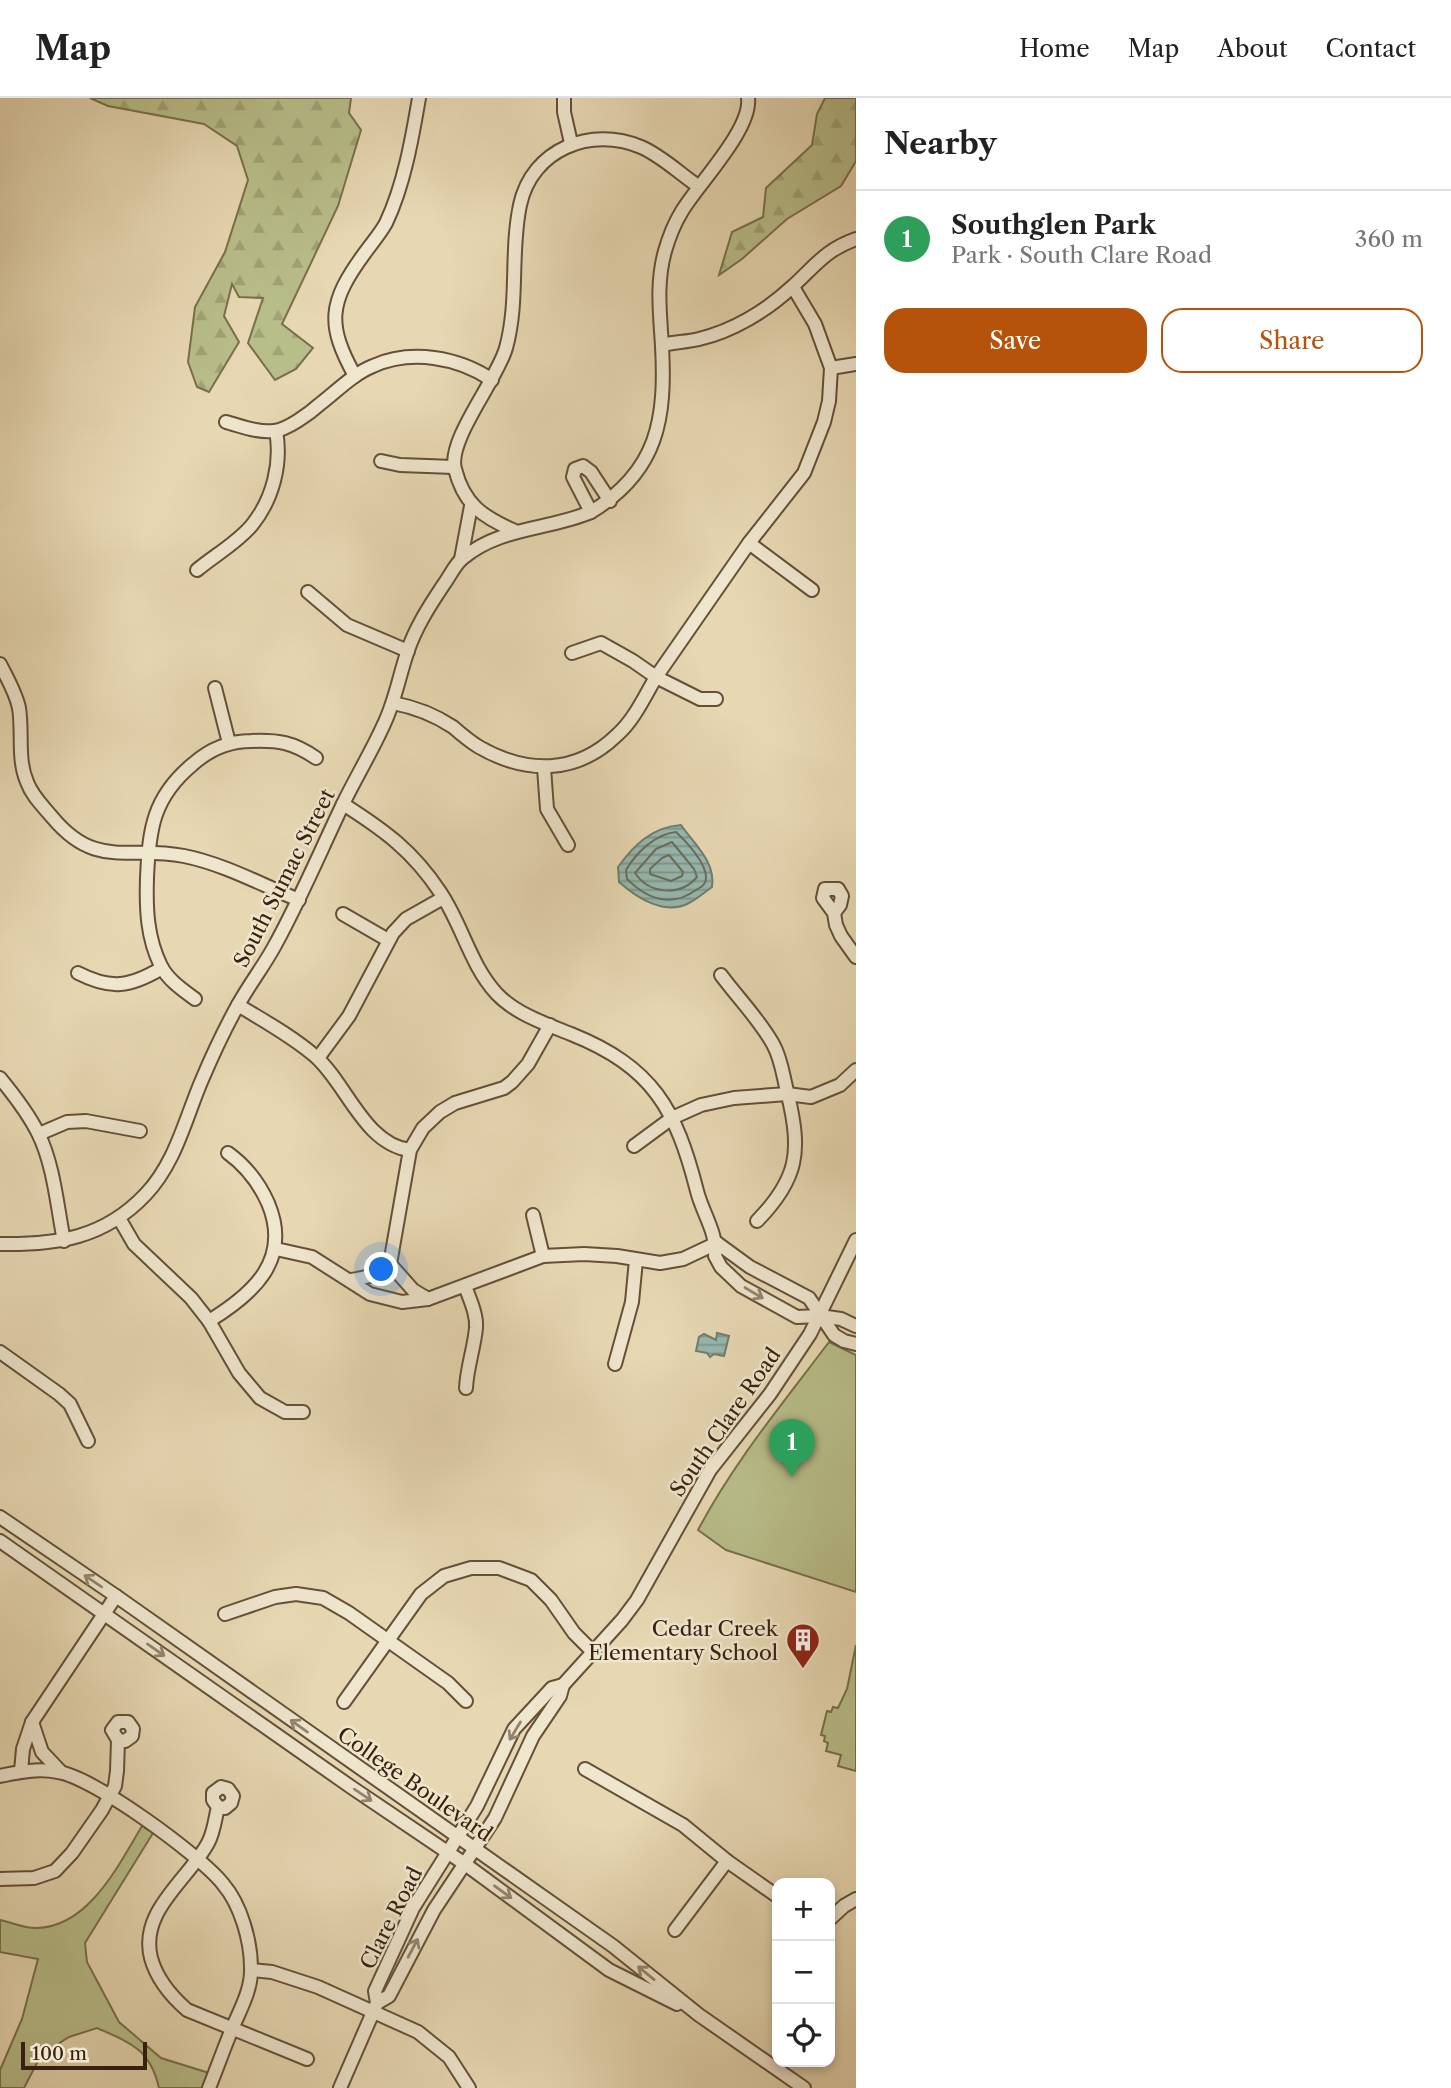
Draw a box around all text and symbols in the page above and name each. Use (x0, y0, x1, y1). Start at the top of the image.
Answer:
text: Map (35, 28, 111, 69)
text: Home (1019, 34, 1090, 63)
text: Map (1128, 34, 1179, 63)
text: About (1217, 34, 1288, 63)
text: Contact (1326, 34, 1416, 63)
text: Nearby (884, 125, 997, 162)
text: Southglen Park (951, 209, 1156, 241)
text: 1 (902, 225, 912, 253)
text: 360 m (1355, 225, 1423, 253)
text: Park · South Clare Road (951, 241, 1212, 269)
button: Save (884, 308, 1147, 373)
button: Share (1161, 308, 1423, 373)
street label: South Sumac Street (228, 784, 340, 971)
your location (364, 1252, 398, 1286)
one-way arrow (744, 1287, 764, 1301)
street label: South Clare Road (664, 1343, 786, 1501)
pin: 1 (769, 1419, 815, 1477)
one-way arrow (84, 1573, 103, 1588)
place label: Cedar Creek Elementary School (588, 1616, 779, 1665)
building icon: Cedar Creek Elementary School (784, 1621, 822, 1670)
one-way arrow (146, 1643, 165, 1657)
one-way arrow (290, 1719, 309, 1733)
street label: College Boulevard (333, 1721, 497, 1847)
one-way arrow (508, 1721, 522, 1741)
one-way arrow (352, 1788, 372, 1802)
street label: Clare Road (355, 1863, 428, 1973)
map controls (772, 1878, 835, 2067)
button: + (772, 1878, 835, 1941)
one-way arrow (493, 1885, 512, 1900)
one-way arrow (407, 1938, 420, 1959)
button: − (772, 1941, 835, 2004)
one-way arrow (637, 1965, 655, 1980)
button: locate (772, 2004, 835, 2067)
scale bar (21, 2039, 147, 2071)
text: 100 m (32, 2042, 87, 2065)

